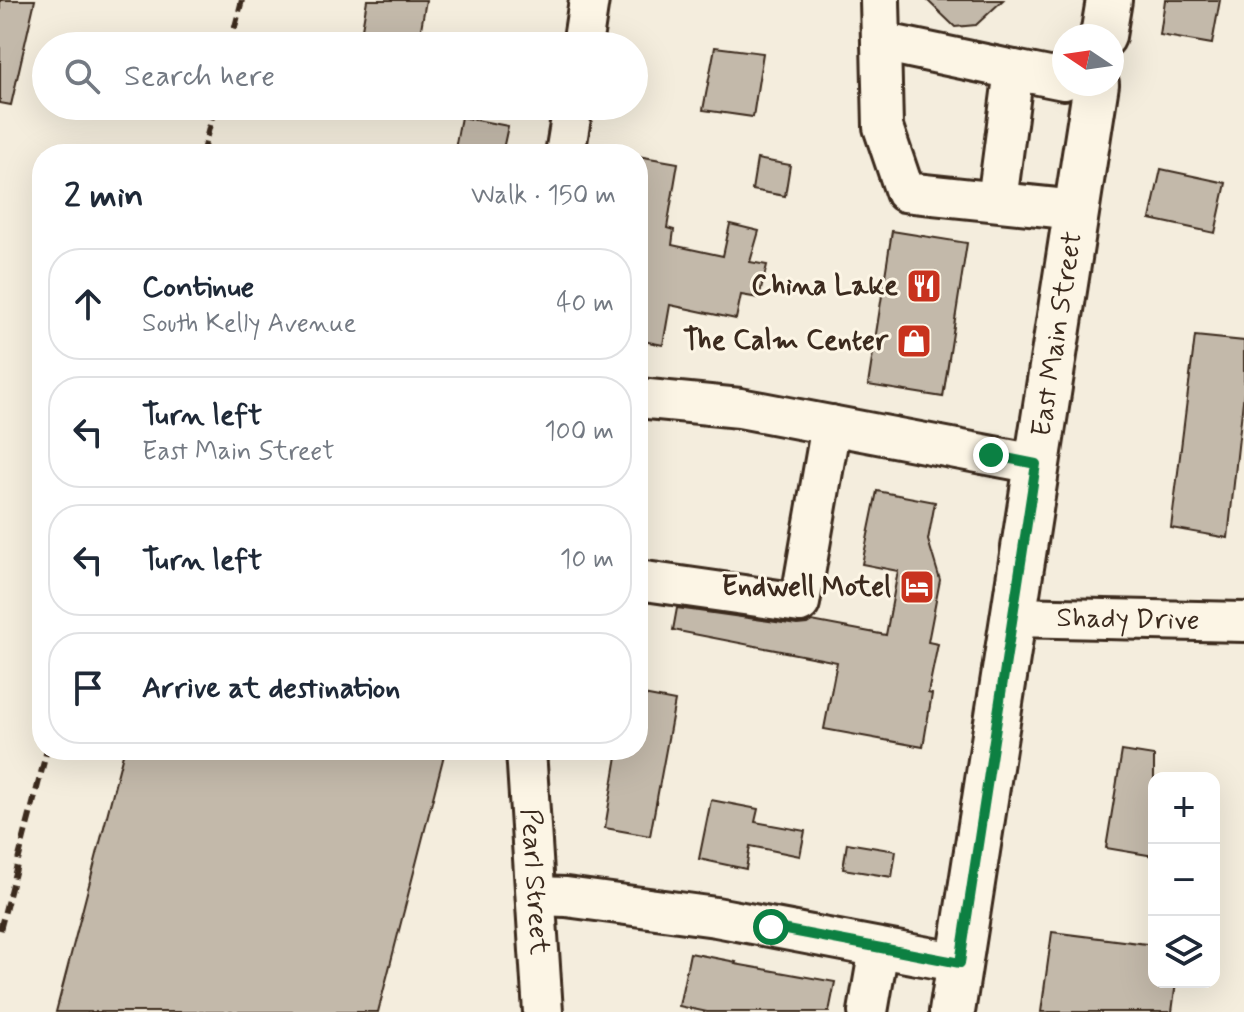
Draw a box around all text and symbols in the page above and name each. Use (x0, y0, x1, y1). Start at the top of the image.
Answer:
north arrow (1052, 24, 1124, 96)
search box (32, 32, 648, 120)
icon: search (60, 54, 104, 98)
text: Search here (124, 57, 275, 96)
text: 2 min (64, 174, 144, 219)
text: Walk · 150 m (471, 179, 616, 213)
street label: East Main Street (1023, 229, 1091, 439)
restaurant icon: China Lake (905, 267, 943, 305)
text: Continue (142, 268, 254, 307)
place label: China Lake (751, 268, 898, 305)
icon: ahead (66, 282, 110, 326)
text: 40 m (556, 287, 614, 321)
text: South Kelly Avenue (142, 307, 356, 341)
shop icon: The Calm Center (895, 322, 933, 360)
place label: The Calm Center (683, 323, 889, 360)
text: Turn left (142, 396, 262, 435)
icon: left (66, 410, 110, 454)
text: 100 m (544, 415, 614, 449)
text: East Main Street (142, 435, 335, 469)
route end (973, 437, 1009, 473)
icon: left (66, 538, 110, 582)
text: Turn left (142, 541, 262, 580)
text: 10 m (560, 543, 614, 577)
hotel icon: Endwell Motel (898, 568, 936, 606)
place label: Endwell Motel (722, 569, 891, 606)
street label: Shady Drive (1056, 599, 1200, 640)
icon: arrive (66, 666, 110, 710)
text: Arrive at destination (142, 669, 400, 708)
map controls (1148, 772, 1220, 988)
button: + (1148, 772, 1220, 844)
street label: Pearl Street (511, 807, 558, 957)
button: − (1148, 844, 1220, 916)
route start (753, 909, 789, 945)
button: layers (1148, 916, 1220, 988)

